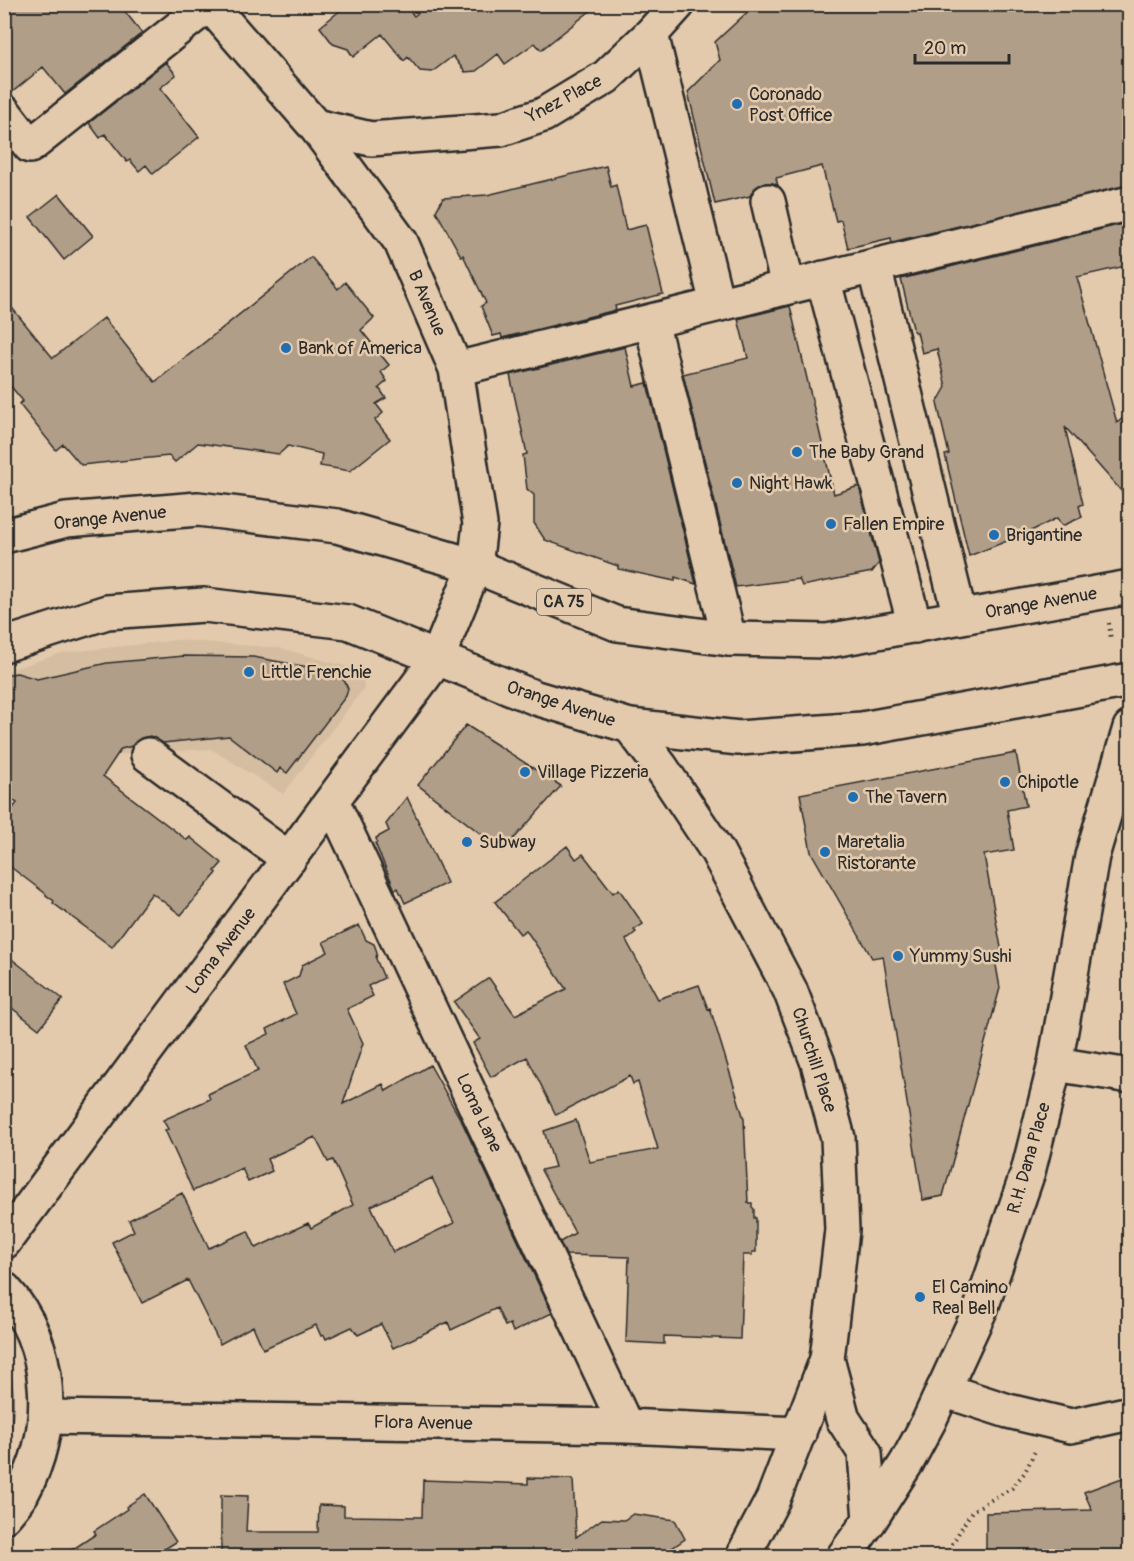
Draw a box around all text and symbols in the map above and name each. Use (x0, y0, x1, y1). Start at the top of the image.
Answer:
scale bar (915, 27, 1010, 65)
text: 20 m (924, 37, 966, 60)
street label: Ynez Place (521, 69, 606, 129)
place label: Coronado Post Office (749, 83, 832, 127)
marker: Coronado Post Office (730, 97, 744, 111)
street label: B Avenue (403, 267, 451, 340)
place label: Bank of America (298, 337, 422, 360)
marker: Bank of America (279, 341, 293, 355)
place label: The Baby Grand (809, 441, 924, 464)
marker: The Baby Grand (790, 445, 804, 459)
place label: Night Hawk (749, 472, 833, 495)
marker: Night Hawk (730, 476, 744, 490)
street label: Orange Avenue (53, 501, 168, 535)
place label: Fallen Empire (843, 513, 944, 536)
marker: Fallen Empire (824, 517, 838, 531)
place label: Brigantine (1006, 524, 1082, 547)
marker: Brigantine (987, 528, 1001, 542)
street label: Orange Avenue (983, 582, 1099, 624)
road number: CA 75 (537, 589, 591, 615)
place label: Little Frenchie (261, 661, 372, 684)
marker: Little Frenchie (242, 665, 256, 679)
street label: Orange Avenue (504, 676, 618, 732)
place label: Village Pizzeria (537, 761, 649, 784)
marker: Village Pizzeria (518, 765, 532, 779)
place label: Chipotle (1017, 771, 1079, 794)
marker: Chipotle (998, 775, 1012, 789)
place label: The Tavern (865, 786, 947, 809)
marker: The Tavern (846, 790, 860, 804)
place label: Subway (479, 831, 536, 854)
place label: Maretalia Ristorante (837, 831, 916, 875)
marker: Subway (460, 835, 474, 849)
marker: Maretalia Ristorante (818, 845, 832, 859)
street label: Loma Avenue (181, 903, 261, 999)
place label: Yummy Sushi (909, 945, 1011, 968)
marker: Yummy Sushi (891, 949, 905, 963)
street label: Churchill Place (786, 1005, 842, 1116)
street label: Loma Lane (451, 1070, 507, 1156)
street label: R.H. Dana Place (1002, 1100, 1056, 1216)
place label: El Camino Real Bell (932, 1276, 1009, 1320)
marker: El Camino Real Bell (913, 1290, 927, 1304)
street label: Flora Avenue (373, 1411, 473, 1435)

